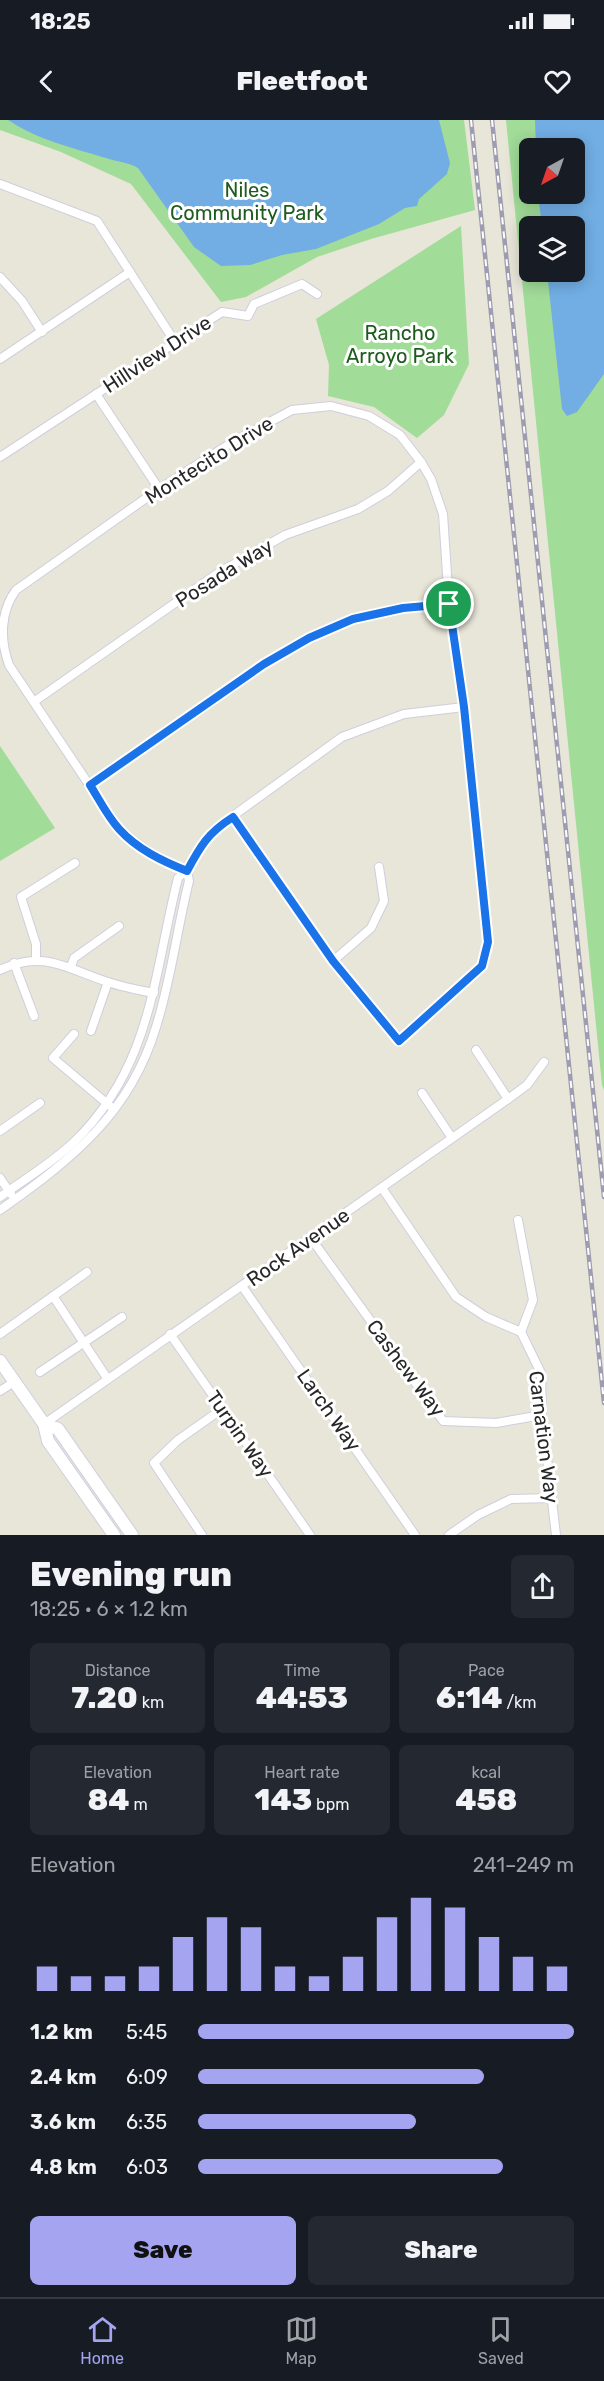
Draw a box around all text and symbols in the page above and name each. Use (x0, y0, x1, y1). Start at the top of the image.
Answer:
text: 18:25 (30, 8, 91, 35)
icon: back (30, 65, 63, 98)
text: Fleetfoot (236, 65, 368, 97)
icon: heart (541, 65, 574, 98)
north arrow (519, 138, 585, 204)
map controls (519, 138, 585, 282)
park label: Niles Community Park (170, 178, 325, 225)
button: layers (519, 216, 585, 282)
street label: Hillview Drive (98, 310, 216, 398)
park label: Rancho Arroyo Park (346, 321, 455, 368)
street label: Montecito Drive (140, 411, 278, 509)
street label: Posada Way (171, 534, 277, 612)
pin (423, 578, 474, 629)
icon: arrive (432, 587, 465, 620)
street label: Rock Avenue (242, 1203, 354, 1291)
street label: Cashew Way (362, 1315, 450, 1421)
street label: Larch Way (292, 1364, 366, 1456)
street label: Carnation Way (524, 1369, 564, 1505)
street label: Turpin Way (201, 1386, 279, 1482)
text: Evening run (30, 1555, 232, 1594)
button: share (511, 1555, 574, 1618)
text: 18:25 · 6 × 1.2 km (30, 1597, 188, 1621)
text: Distance (85, 1661, 150, 1680)
text: Time (284, 1661, 320, 1680)
text: Pace (468, 1661, 505, 1680)
text: 7.20 (71, 1680, 138, 1716)
text: 44:53 (256, 1680, 348, 1716)
text: 6:14 (436, 1680, 502, 1716)
text: km (138, 1693, 164, 1712)
text: /km (502, 1693, 537, 1712)
text: Elevation (83, 1763, 152, 1782)
text: Heart rate (264, 1763, 340, 1782)
text: kcal (472, 1763, 501, 1782)
text: 84 (88, 1782, 130, 1818)
text: 143 (255, 1782, 312, 1818)
text: 458 (455, 1782, 517, 1818)
text: m (130, 1795, 148, 1814)
text: bpm (312, 1795, 349, 1814)
text: Elevation (30, 1853, 116, 1877)
text: 241–249 m (473, 1853, 574, 1877)
text: 1.2 km (30, 2020, 93, 2044)
text: 5:45 (126, 2020, 167, 2044)
text: 2.4 km (30, 2065, 96, 2089)
text: 6:09 (126, 2065, 168, 2089)
text: 3.6 km (30, 2110, 96, 2134)
text: 6:35 (126, 2110, 167, 2134)
text: 4.8 km (30, 2155, 97, 2179)
text: 6:03 (126, 2155, 168, 2179)
button: Save (30, 2216, 296, 2285)
button: Share (308, 2216, 574, 2285)
tab: Home (80, 2313, 124, 2368)
tab: Map (285, 2313, 318, 2368)
tab: Saved (478, 2313, 524, 2368)

